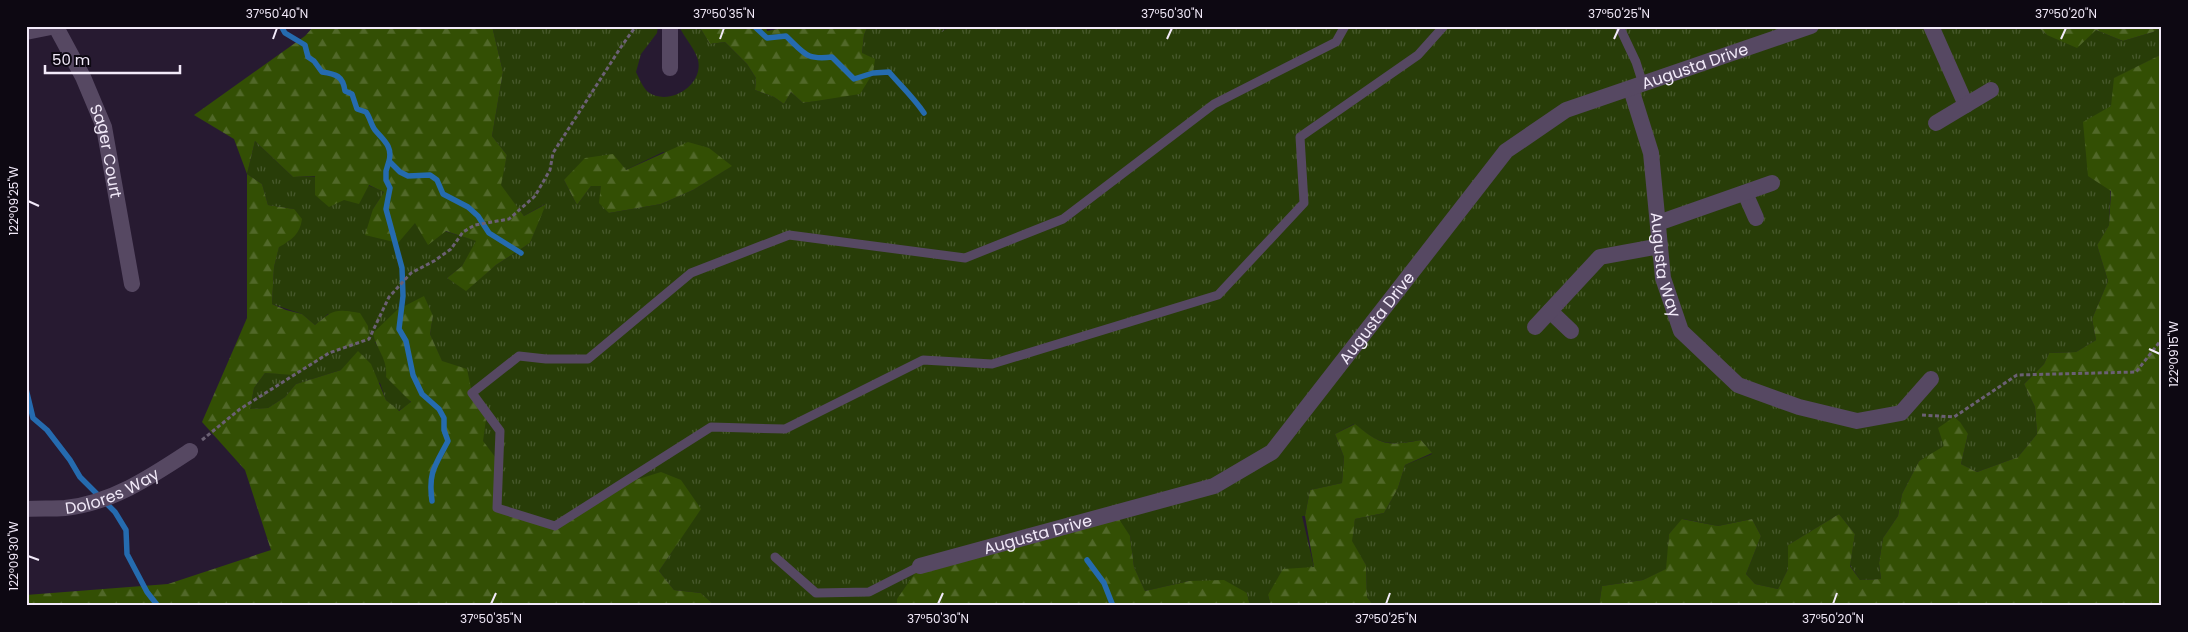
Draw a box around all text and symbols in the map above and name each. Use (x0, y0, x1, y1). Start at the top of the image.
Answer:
text: 37°50'40"N (246, 5, 308, 22)
text: 37°50'35"N (693, 5, 755, 22)
text: 37°50'30"N (1141, 5, 1203, 22)
text: 37°50'25"N (1588, 5, 1650, 22)
text: 37°50'20"N (2035, 5, 2097, 22)
street label: Augusta Drive (1638, 37, 1752, 95)
scale bar (45, 42, 180, 74)
text: 50 m (52, 49, 90, 70)
street label: Sager Court (84, 101, 127, 200)
text: 122°09'25"W (5, 166, 22, 236)
street label: Augusta Way (1645, 211, 1687, 321)
street label: Augusta Drive (1333, 267, 1420, 369)
text: 122°09'15"W (2165, 321, 2182, 387)
street label: Dolores Way (64, 463, 163, 520)
street label: Augusta Drive (981, 509, 1095, 560)
text: 122°09'30"W (5, 521, 22, 591)
text: 37°50'35"N (460, 610, 522, 627)
text: 37°50'30"N (907, 610, 969, 627)
text: 37°50'25"N (1355, 610, 1417, 627)
text: 37°50'20"N (1802, 610, 1864, 627)

